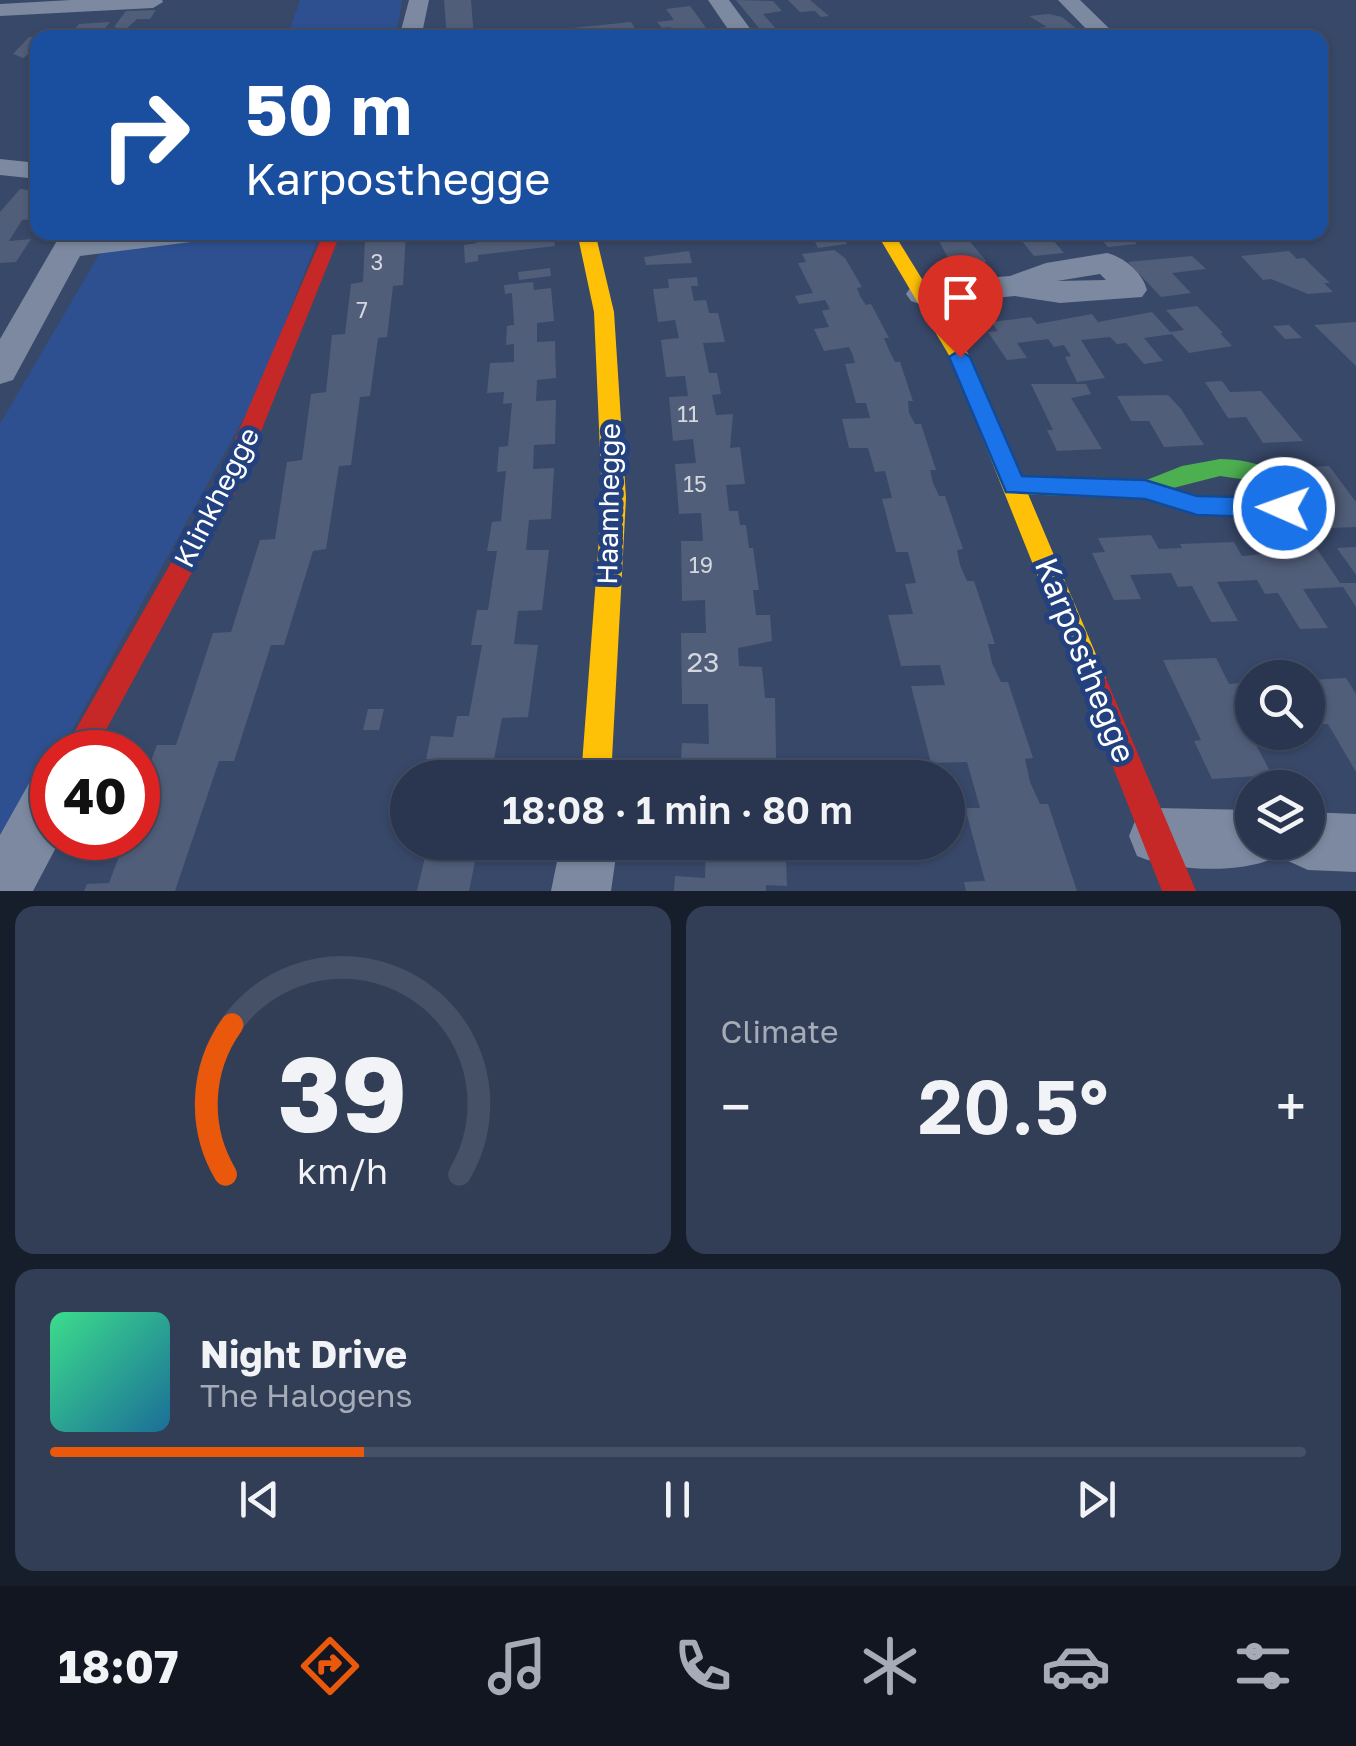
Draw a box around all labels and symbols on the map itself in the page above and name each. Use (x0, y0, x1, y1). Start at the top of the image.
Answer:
house number: 3 (371, 248, 383, 275)
pin (918, 255, 1003, 358)
house number: 7 (356, 296, 368, 323)
house number: 11 (677, 400, 699, 427)
street label: Klinkhegge (167, 421, 265, 573)
street label: Haamhegge (590, 423, 626, 585)
position arrow (1232, 456, 1336, 560)
house number: 15 (683, 470, 707, 497)
house number: 19 (689, 551, 713, 578)
street label: Karposthegge (1028, 552, 1144, 768)
house number: 23 (687, 645, 719, 678)
speed limit sign: 40 (30, 730, 160, 860)

